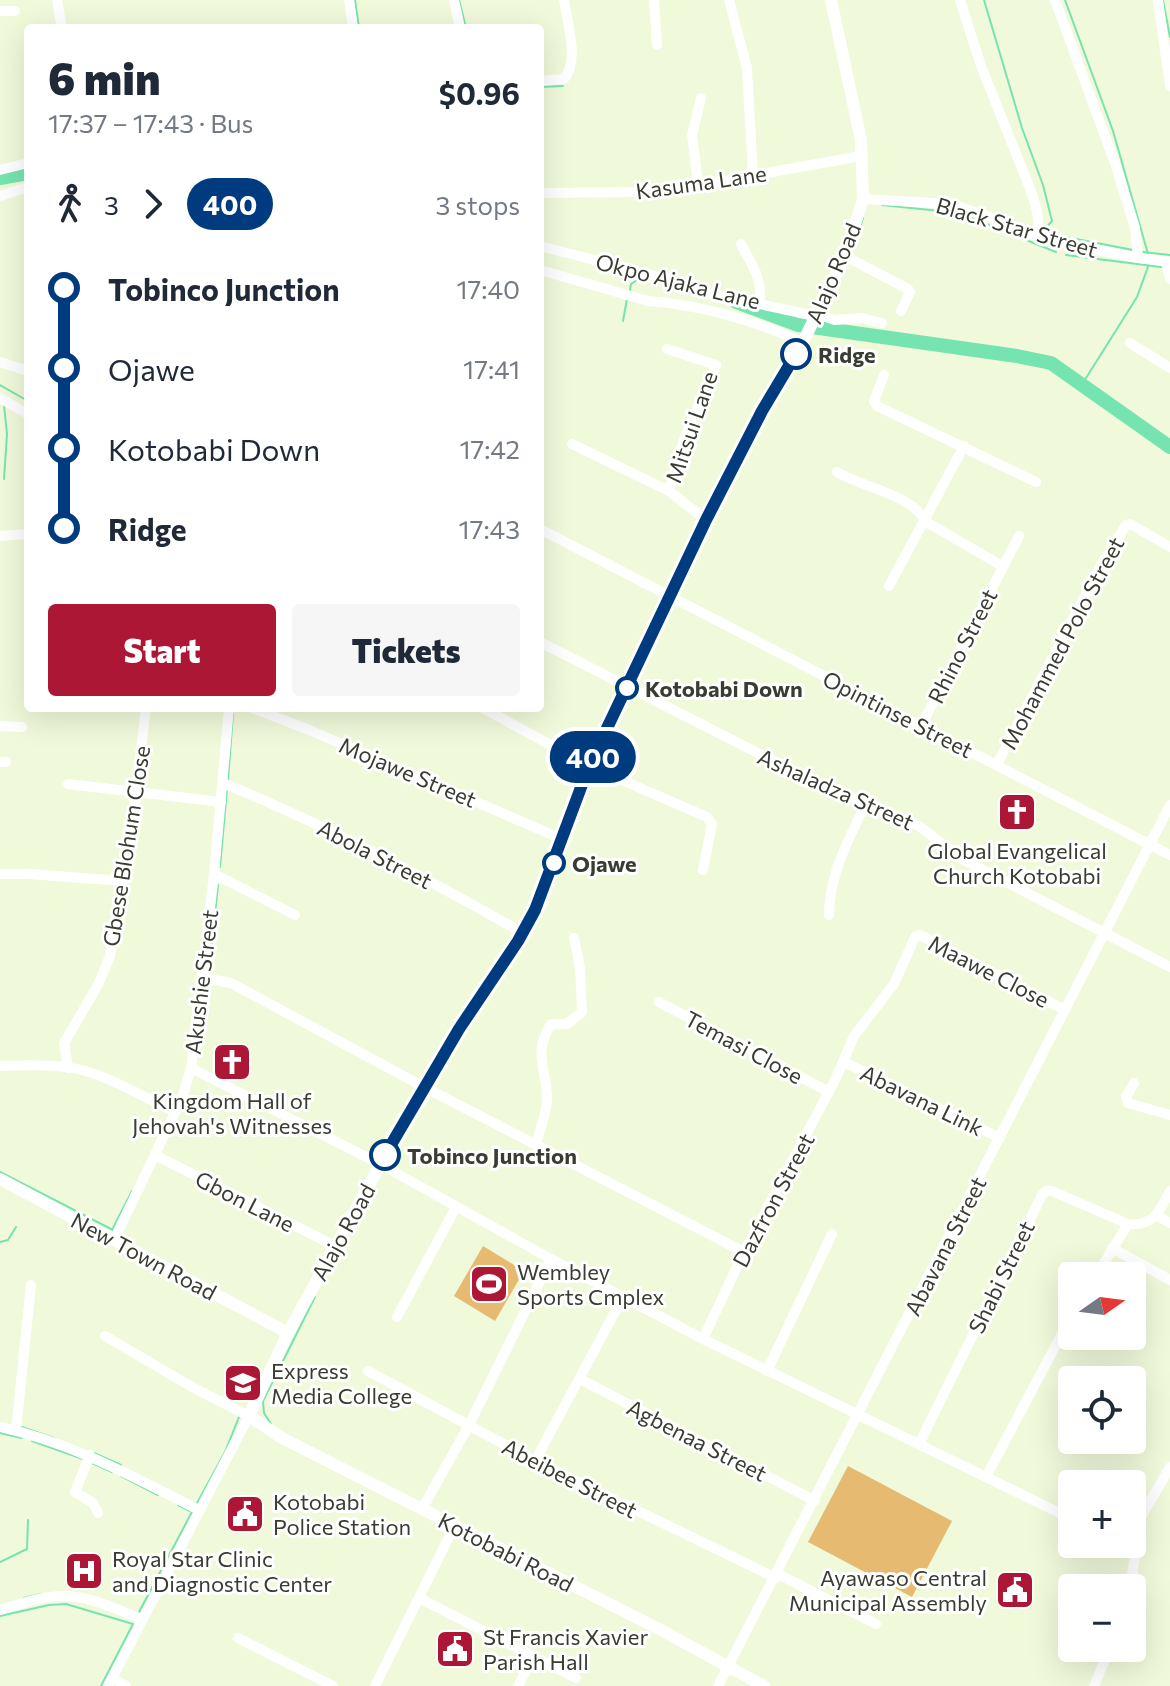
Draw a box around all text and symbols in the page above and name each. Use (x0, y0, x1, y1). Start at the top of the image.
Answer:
text: 6 min (48, 50, 161, 104)
text: $0.96 (439, 74, 520, 111)
text: 17:37 – 17:43 · Bus (48, 107, 253, 138)
street label: Kasuma Lane (634, 159, 768, 205)
icon: walk (48, 182, 92, 226)
icon: forward (131, 182, 175, 226)
text: 400 (203, 187, 257, 221)
text: 3 (104, 189, 119, 220)
text: 3 stops (435, 189, 520, 220)
street label: Black Star Street (933, 191, 1101, 263)
street label: Alajo Road (800, 219, 866, 327)
street label: Okpo Ajaka Lane (593, 248, 763, 314)
text: Tobinco Junction (108, 270, 340, 307)
text: 17:40 (456, 273, 520, 304)
marker: Ridge (781, 339, 811, 369)
place label: Ridge (818, 341, 876, 368)
text: Ojawe (108, 350, 195, 387)
text: 17:41 (463, 353, 520, 384)
street label: Mitsui Lane (659, 368, 723, 486)
text: Kotobabi Down (108, 430, 320, 467)
text: 17:42 (459, 433, 520, 464)
text: Ridge (108, 510, 187, 547)
text: 17:43 (459, 513, 520, 544)
street label: Mohammed Polo Street (994, 532, 1130, 754)
street label: Rhino Street (922, 584, 1002, 708)
button: Start (48, 604, 276, 696)
button: Tickets (292, 604, 520, 696)
street label: Opintinse Street (819, 665, 977, 763)
place label: Kotobabi Down (645, 675, 803, 702)
marker: Kotobabi Down (616, 677, 638, 699)
street label: Mojawe Street (335, 731, 481, 813)
line badge: 400 (547, 731, 639, 783)
text: 400 (566, 740, 620, 774)
street label: Ashaladza Street (754, 743, 918, 835)
street label: Gbese Blohum Close (97, 744, 155, 948)
church icon: Global Evangelical Church Kotobabi (996, 791, 1038, 833)
street label: Abola Street (313, 814, 437, 894)
place label: Global Evangelical Church Kotobabi (927, 837, 1107, 889)
place label: Ojawe (572, 850, 637, 877)
marker: Ojawe (543, 852, 565, 874)
street label: Akushie Street (179, 908, 223, 1056)
street label: Maawe Close (924, 929, 1054, 1013)
street label: Temasi Close (680, 1005, 808, 1089)
church icon: Kingdom Hall of Jehovah's Witnesses (211, 1041, 253, 1083)
street label: Abavana Link (856, 1059, 988, 1141)
place label: Kingdom Hall of Jehovah's Witnesses (132, 1087, 332, 1139)
street label: Dazfron Street (726, 1128, 820, 1272)
marker: Tobinco Junction (370, 1140, 400, 1170)
place label: Tobinco Junction (407, 1142, 577, 1169)
street label: Gbon Lane (191, 1165, 299, 1237)
street label: Abavana Street (898, 1172, 992, 1320)
street label: Alajo Road (305, 1179, 381, 1285)
street label: New Town Road (67, 1206, 221, 1306)
street label: Shabi Street (962, 1216, 1040, 1338)
place label: Wembley Sports Cmplex (517, 1258, 665, 1310)
north arrow (1058, 1262, 1146, 1350)
map controls (1058, 1262, 1146, 1662)
sports icon: Wembley Sports Cmplex (468, 1263, 510, 1305)
place label: Express Media College (271, 1357, 412, 1409)
school or university icon: Express Media College (222, 1362, 264, 1404)
button: locate (1058, 1366, 1146, 1454)
street label: Agbenaa Street (623, 1393, 771, 1487)
street label: Abeibee Street (498, 1432, 642, 1524)
button: + (1058, 1470, 1146, 1558)
place label: Kotobabi Police Station (273, 1488, 411, 1540)
public building icon: Kotobabi Police Station (224, 1493, 266, 1535)
street label: Kotobabi Road (434, 1506, 578, 1598)
place label: Royal Star Clinic and Diagnostic Center (112, 1545, 332, 1597)
hospital icon: Royal Star Clinic and Diagnostic Center (63, 1550, 105, 1592)
place label: Ayawaso Central Municipal Assembly (789, 1564, 987, 1616)
public building icon: Ayawaso Central Municipal Assembly (994, 1569, 1036, 1611)
button: − (1058, 1574, 1146, 1662)
place label: St Francis Xavier Parish Hall (483, 1623, 648, 1675)
public building icon: St Francis Xavier Parish Hall (434, 1628, 476, 1670)

